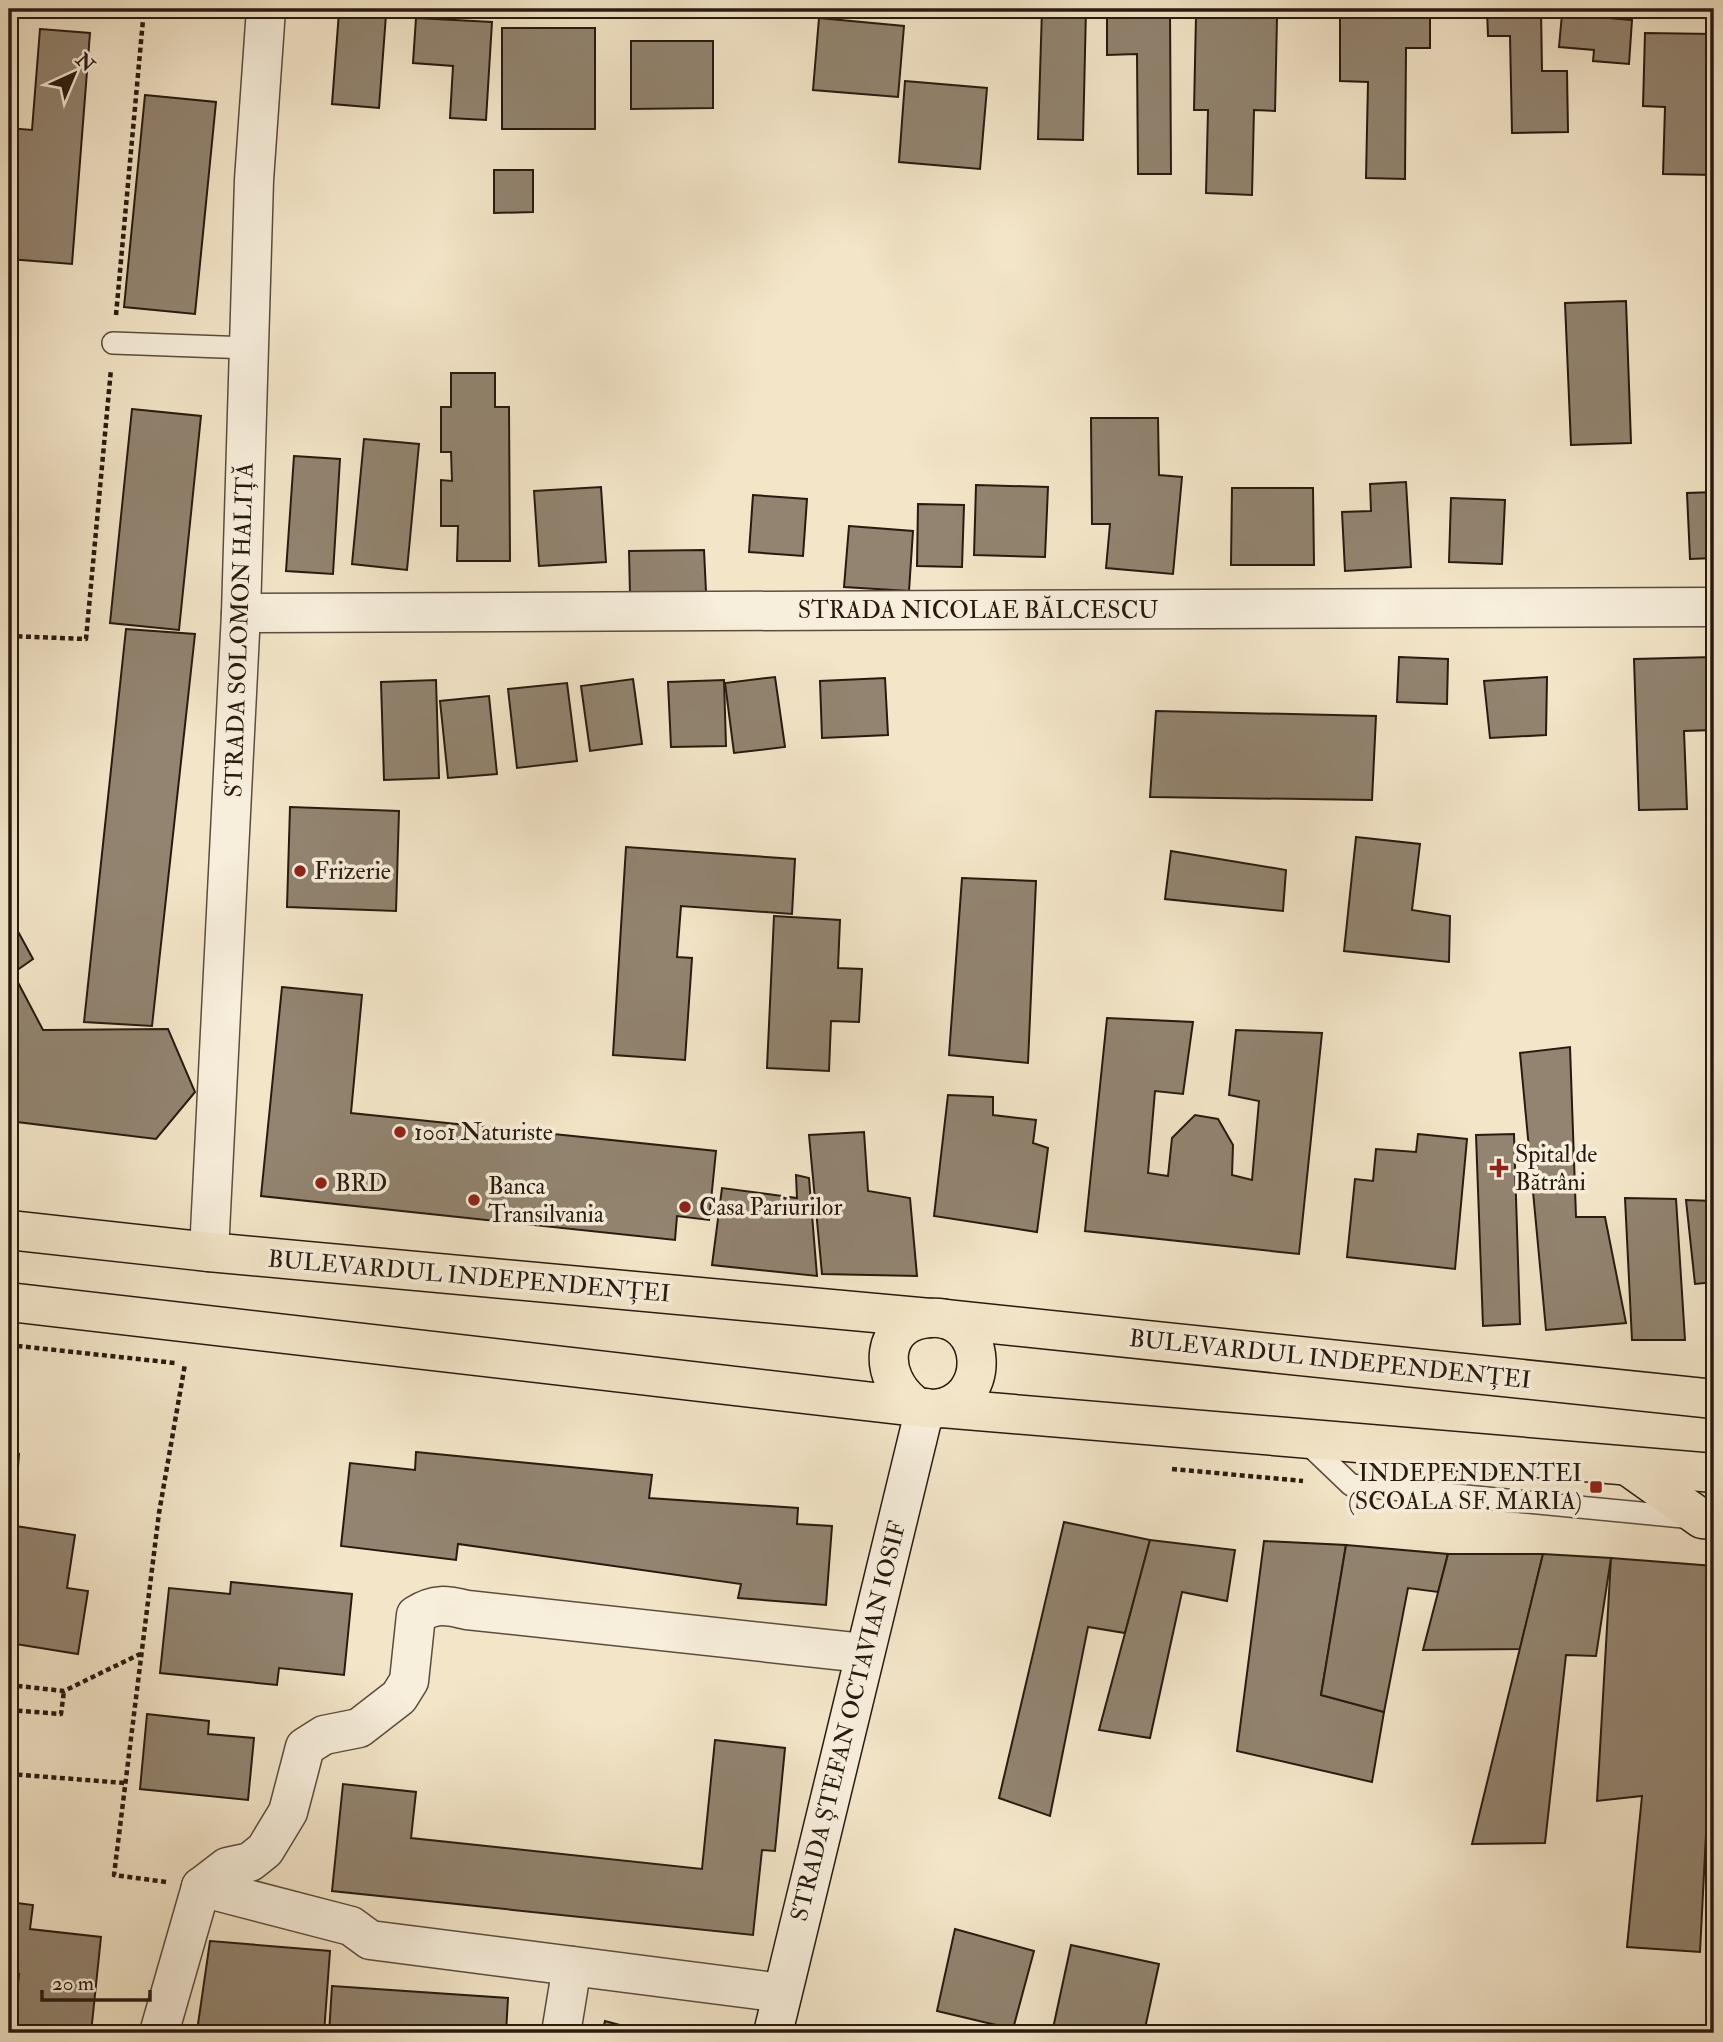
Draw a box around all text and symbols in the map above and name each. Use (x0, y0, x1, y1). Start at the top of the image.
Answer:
north arrow (38, 38, 108, 108)
text: N (70, 47, 100, 78)
street label: STRADA SOLOMON HALIȚĂ (218, 462, 261, 798)
street label: STRADA NICOLAE BĂLCESCU (798, 595, 1158, 626)
place label: Frizerie (314, 856, 391, 887)
marker: Frizerie (292, 863, 308, 879)
place label: 1001 Naturiste (414, 1117, 553, 1148)
marker: 1001 Naturiste (392, 1124, 408, 1140)
place label: Spital de Bătrâni (1515, 1139, 1597, 1198)
marker: Spital de Bătrâni (1489, 1158, 1509, 1178)
place label: BRD (335, 1168, 387, 1199)
place label: Banca Transilvania (488, 1171, 605, 1230)
marker: BRD (313, 1175, 329, 1191)
marker: Banca Transilvania (466, 1192, 482, 1208)
place label: Casa Pariurilor (699, 1192, 842, 1223)
marker: Casa Pariurilor (677, 1199, 693, 1215)
street label: BULEVARDUL INDEPENDENȚEI (267, 1243, 671, 1310)
street label: BULEVARDUL INDEPENDENȚEI (1128, 1323, 1532, 1396)
place label: INDEPENDENTEI (SCOALA SF. MARIA) (1348, 1458, 1582, 1517)
marker: INDEPENDENTEI (SCOALA SF. MARIA) (1588, 1479, 1604, 1495)
street label: STRADA ȘTEFAN OCTAVIAN IOSIF (784, 1518, 913, 1924)
scale bar (42, 1958, 150, 2002)
text: 20 m (52, 1970, 94, 1997)

